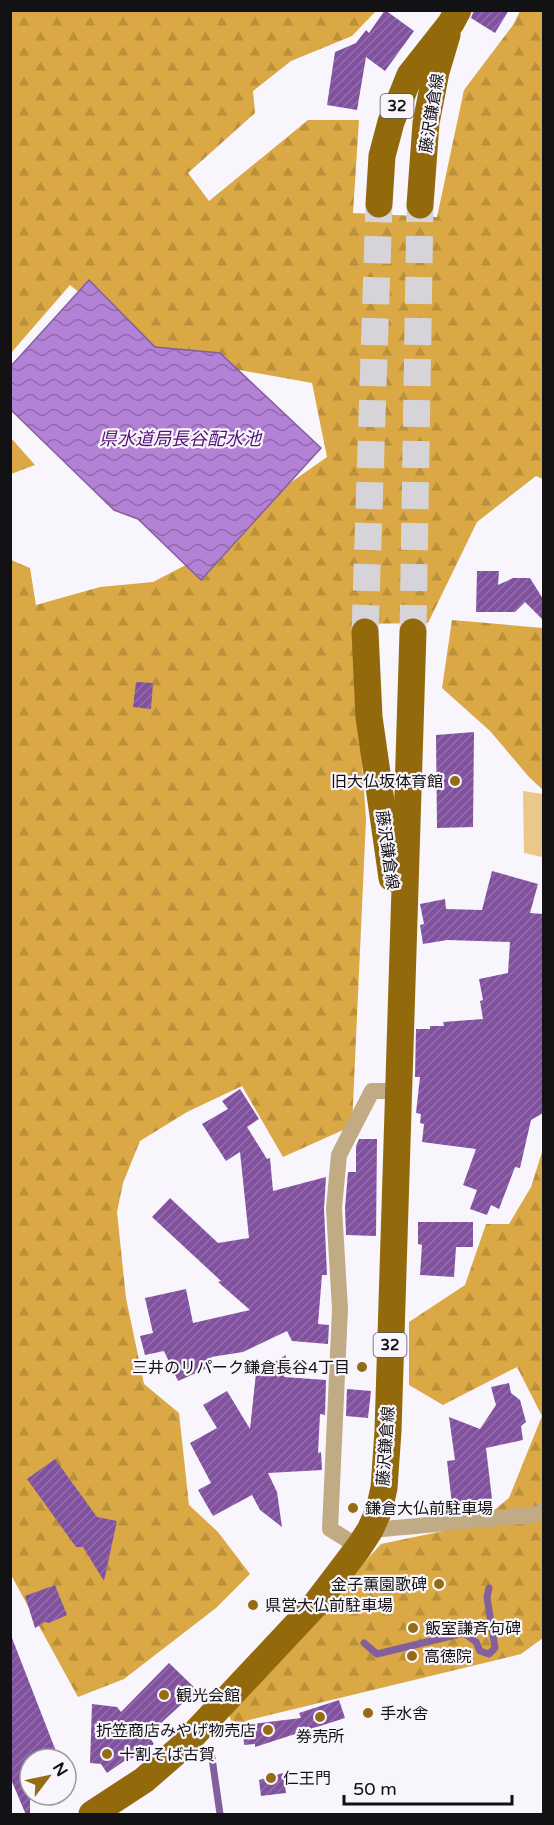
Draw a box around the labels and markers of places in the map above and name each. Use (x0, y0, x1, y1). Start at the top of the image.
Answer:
place label: 旧大仏坂体育館 (331, 772, 443, 792)
marker: 旧大仏坂体育館 (448, 774, 462, 788)
place label: 三井のリパーク鎌倉長谷4丁目 (132, 1358, 350, 1378)
marker: 三井のリパーク鎌倉長谷4丁目 (355, 1360, 369, 1374)
place label: 鎌倉大仏前駐車場 (365, 1499, 493, 1519)
marker: 鎌倉大仏前駐車場 (346, 1501, 360, 1515)
place label: 金子薫園歌碑 (331, 1575, 427, 1595)
marker: 金子薫園歌碑 (432, 1577, 446, 1591)
place label: 県営大仏前駐車場 (265, 1596, 393, 1616)
marker: 県営大仏前駐車場 (246, 1598, 260, 1612)
place label: 飯室謙斉句碑 (425, 1619, 521, 1639)
marker: 飯室謙斉句碑 (406, 1621, 420, 1635)
place label: 高徳院 (424, 1647, 472, 1667)
marker: 高徳院 (405, 1649, 419, 1663)
place label: 観光会館 (176, 1686, 240, 1706)
marker: 観光会館 (157, 1688, 171, 1702)
place label: 手水舎 (380, 1704, 428, 1724)
marker: 手水舎 (361, 1706, 375, 1720)
marker: 券売所 (313, 1710, 327, 1724)
place label: 折笠商店みやげ物売店 (96, 1721, 256, 1741)
marker: 折笠商店みやげ物売店 (261, 1723, 275, 1737)
place label: 券売所 (296, 1727, 344, 1747)
place label: 十割そば古賀 (119, 1745, 215, 1765)
marker: 十割そば古賀 (100, 1747, 114, 1761)
place label: 仁王門 (283, 1769, 331, 1789)
marker: 仁王門 (264, 1771, 278, 1785)

